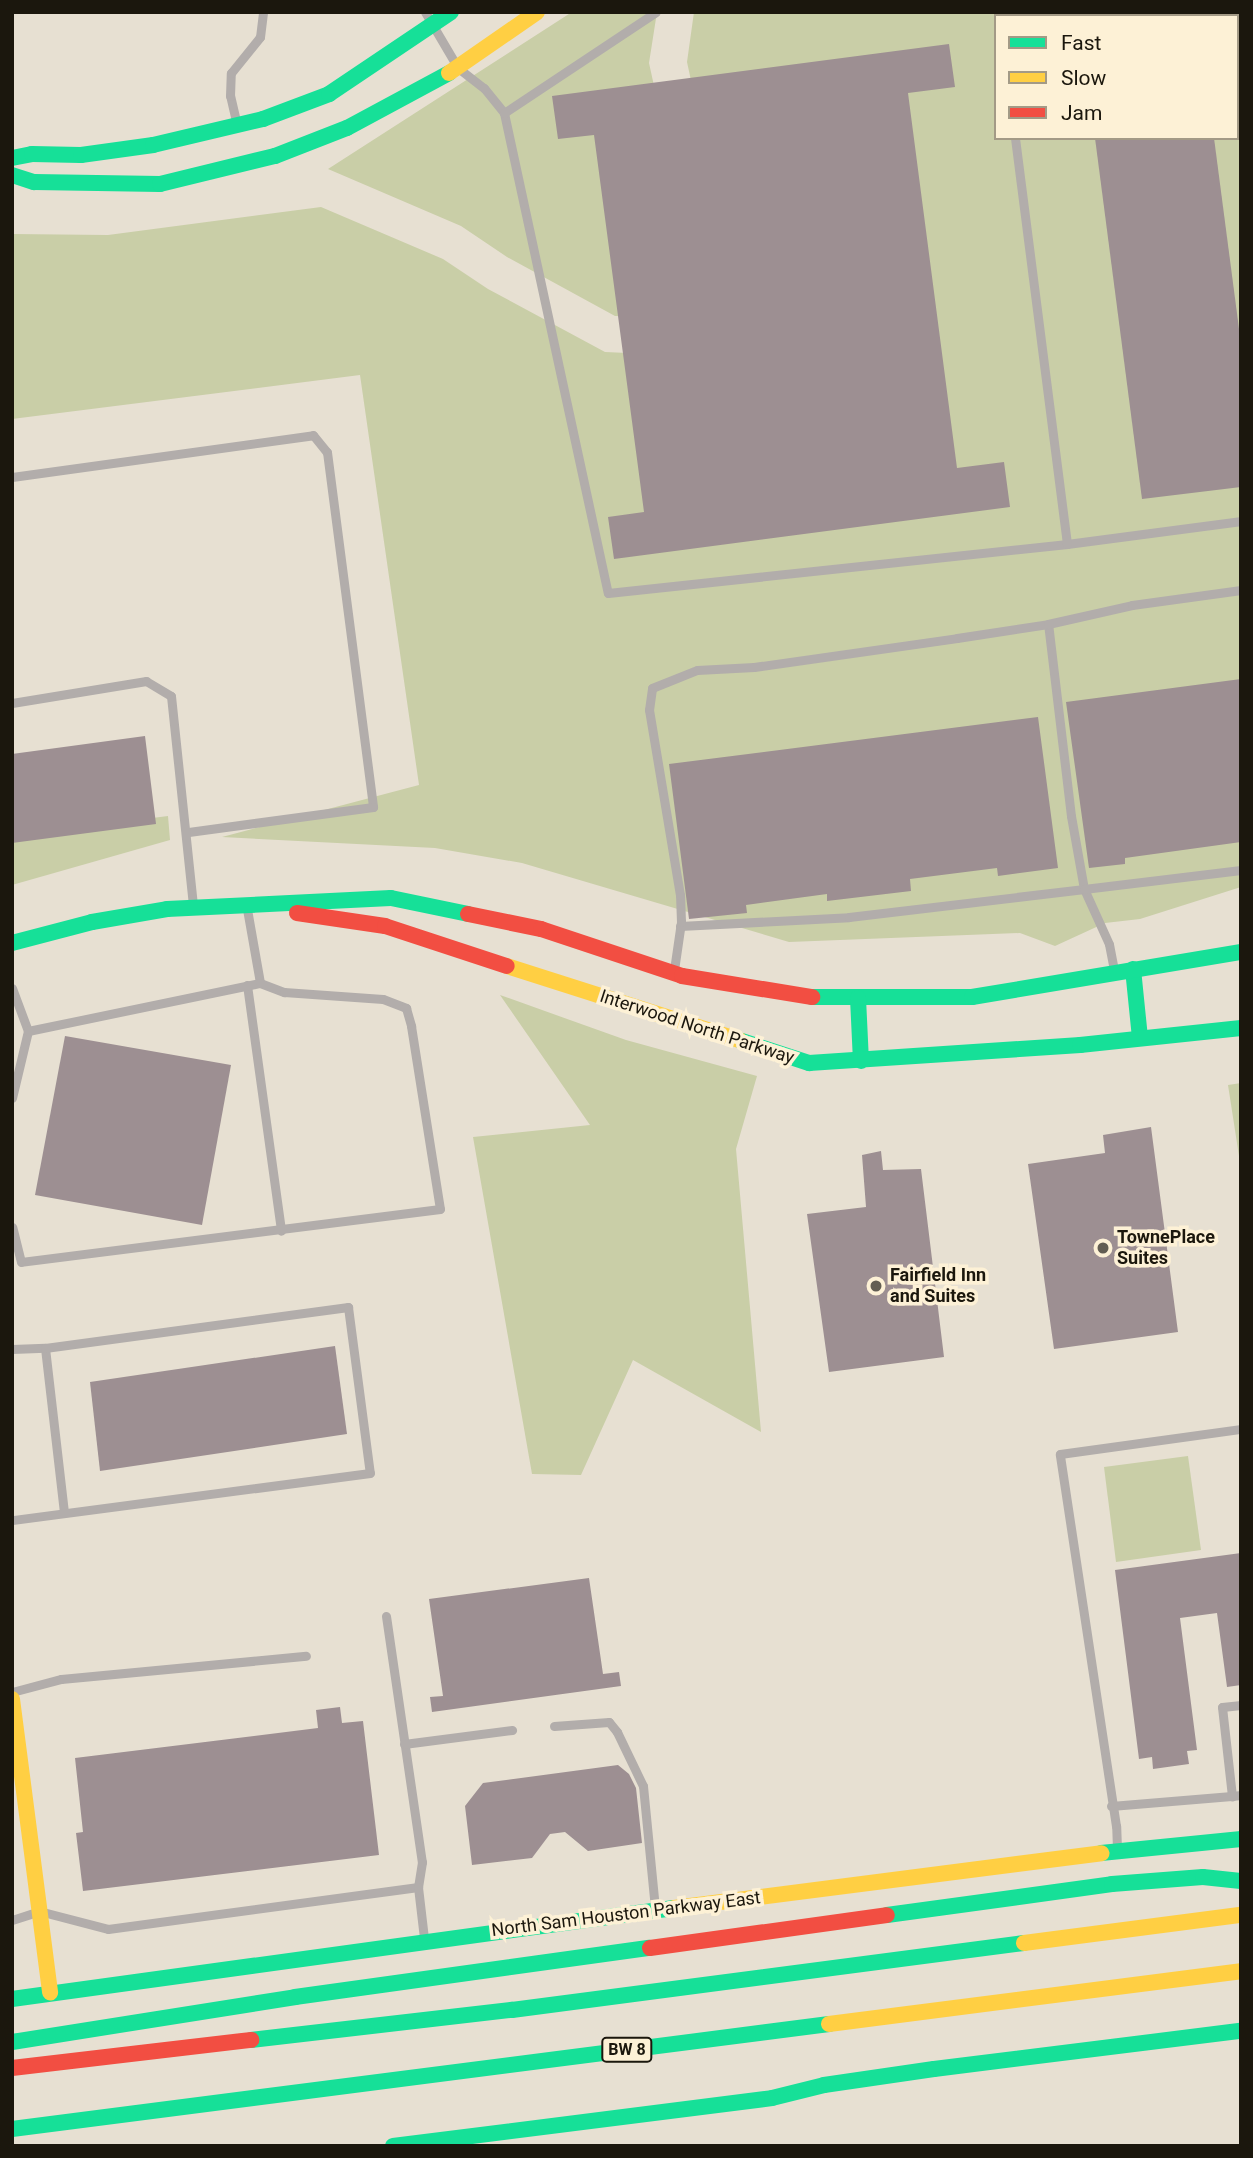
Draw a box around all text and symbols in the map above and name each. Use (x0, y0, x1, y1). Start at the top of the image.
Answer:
legend (994, 14, 1239, 140)
text: Fast (1061, 31, 1101, 55)
text: Slow (1061, 66, 1106, 90)
text: Jam (1061, 101, 1102, 125)
street label: Interwood North Parkway (597, 985, 797, 1069)
place label: TownePlace Suites (1117, 1227, 1215, 1270)
marker: TownePlace Suites (1095, 1240, 1111, 1256)
place label: Fairfield Inn and Suites (890, 1265, 986, 1308)
marker: Fairfield Inn and Suites (868, 1278, 884, 1294)
street label: North Sam Houston Parkway East (490, 1887, 762, 1941)
road number: BW 8 (601, 2038, 653, 2062)

